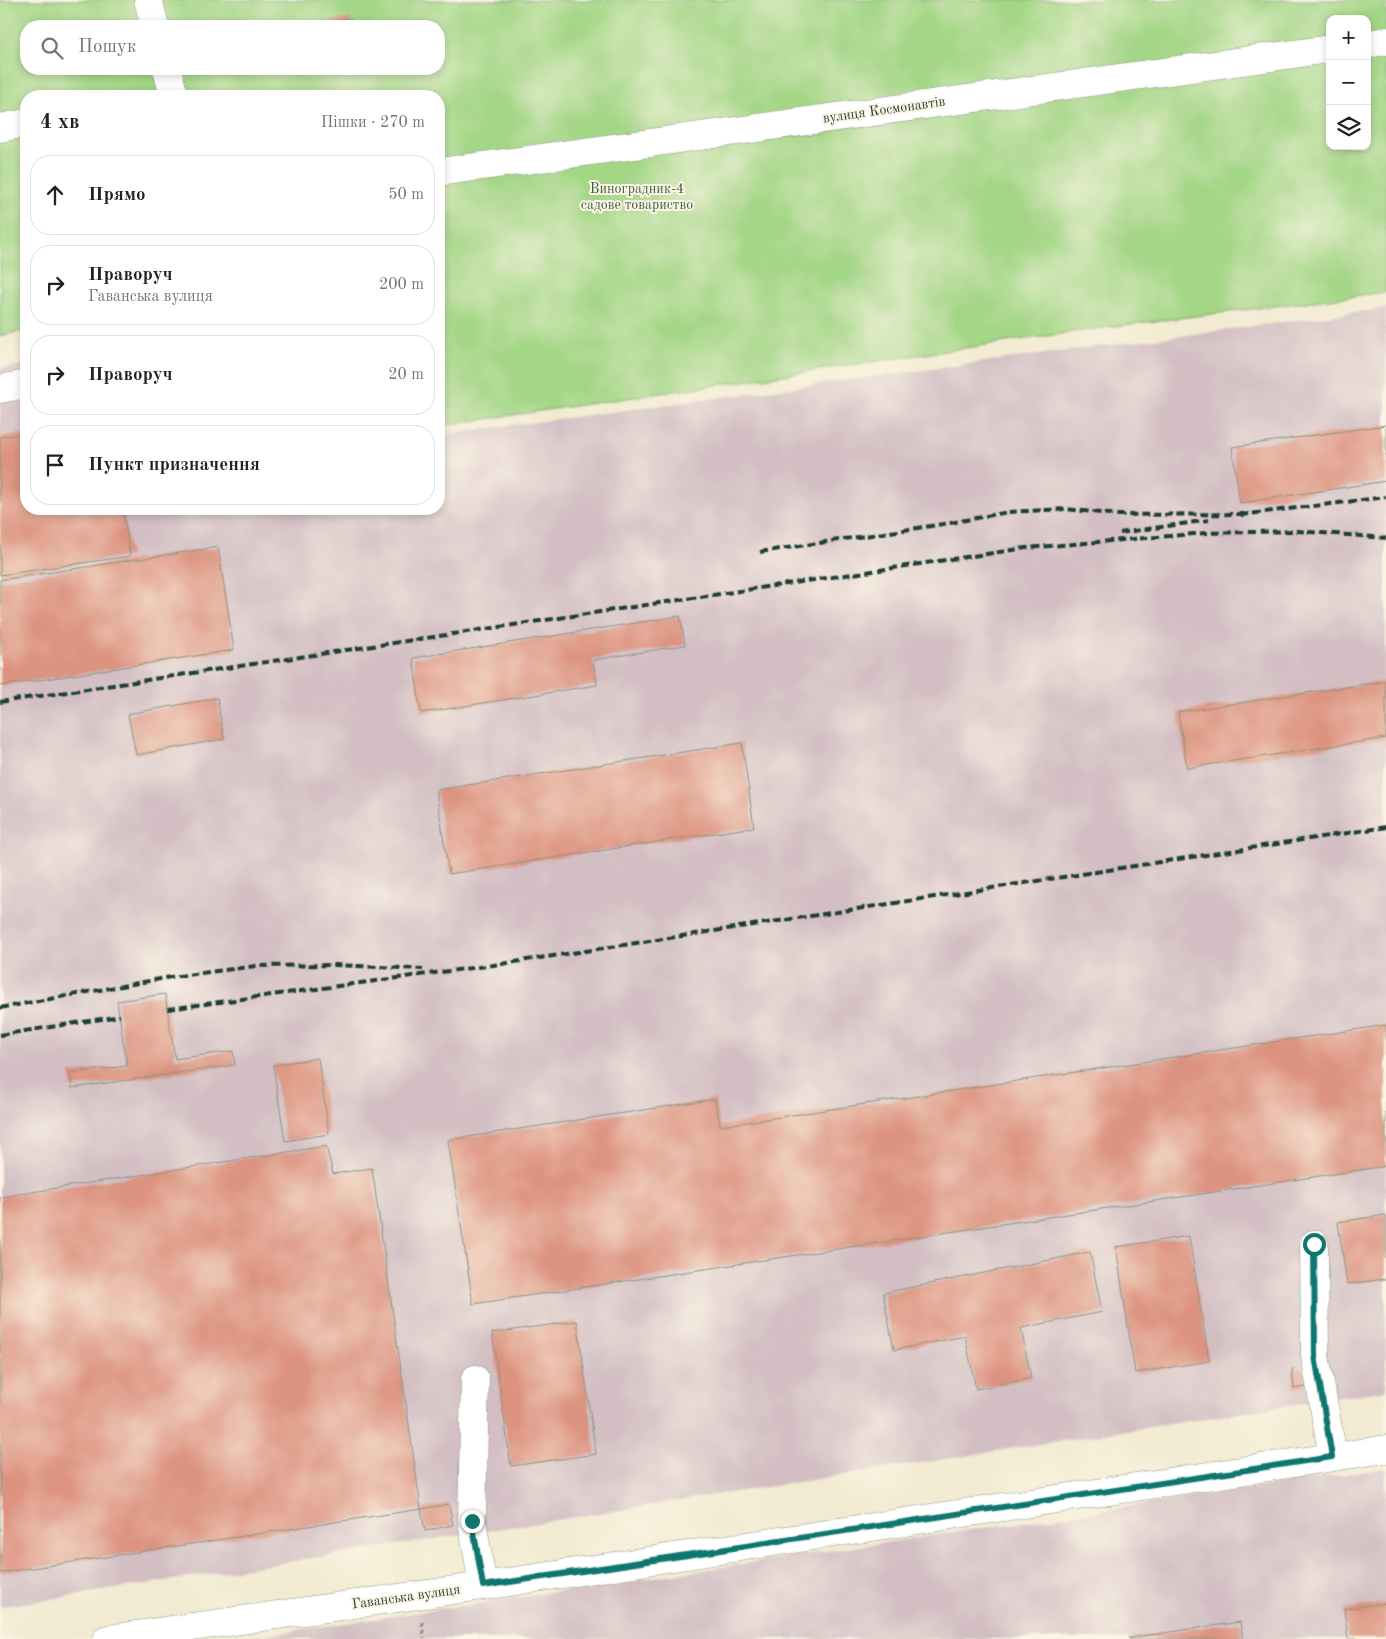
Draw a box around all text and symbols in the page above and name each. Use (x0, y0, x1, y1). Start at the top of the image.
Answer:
map controls (1326, 15, 1371, 150)
button: + (1326, 15, 1371, 60)
search box (20, 20, 445, 75)
icon: search (38, 34, 66, 62)
text: Пошук (78, 38, 136, 57)
button: − (1326, 60, 1371, 105)
street label: вулиця Космонавтів (822, 94, 946, 126)
button: layers (1326, 105, 1371, 150)
text: 4 хв (40, 112, 79, 133)
text: Пішки · 270 m (321, 115, 425, 131)
icon: ahead (41, 181, 69, 209)
park label: Виноградник-4 садове товариство (581, 182, 693, 212)
text: Прямо (88, 186, 146, 205)
text: 50 m (388, 187, 424, 203)
text: Праворуч (88, 266, 173, 285)
icon: right (41, 271, 69, 299)
text: 200 m (379, 277, 424, 293)
text: Гаванська вулиця (88, 289, 213, 305)
icon: right (41, 361, 69, 389)
text: Праворуч (88, 366, 173, 385)
text: 20 m (388, 367, 424, 383)
icon: arrive (41, 451, 69, 479)
text: Пункт призначення (88, 456, 260, 475)
route start (1303, 1233, 1326, 1256)
route end (461, 1510, 484, 1533)
street label: Гаванська вулиця (351, 1582, 461, 1612)

